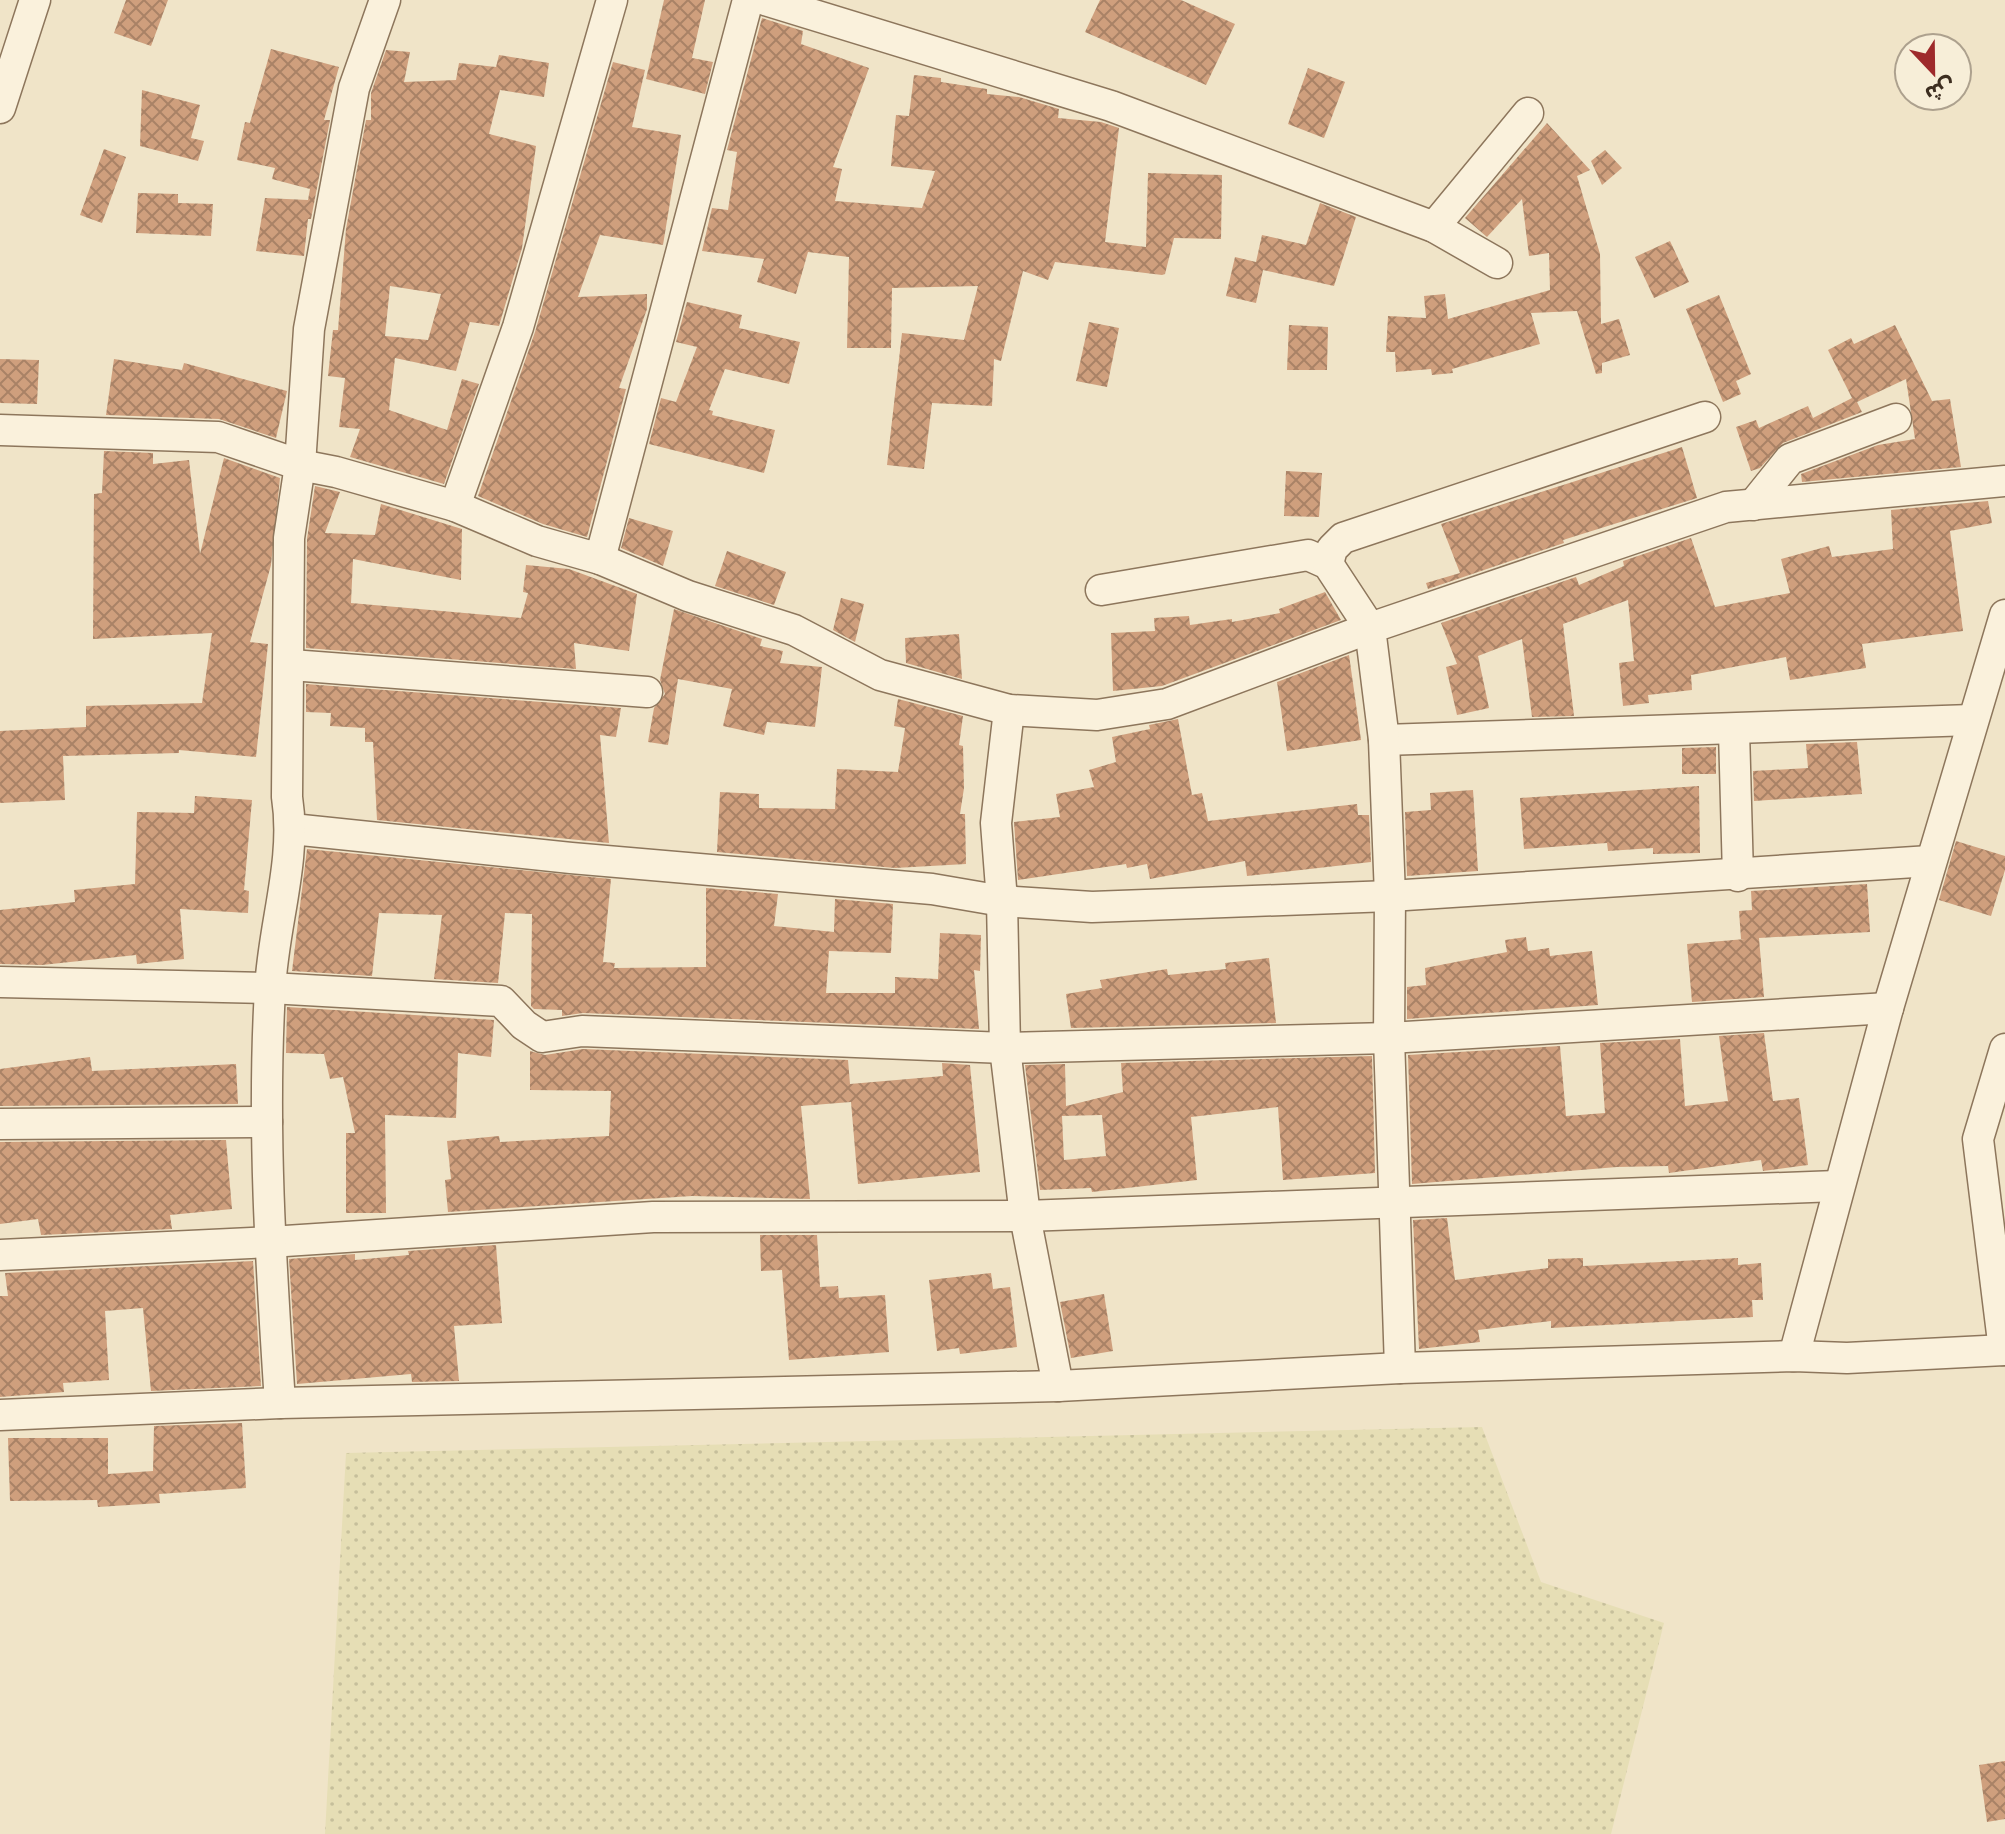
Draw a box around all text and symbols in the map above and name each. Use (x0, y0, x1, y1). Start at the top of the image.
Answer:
north arrow (1893, 32, 1973, 112)
text: ش (1921, 72, 1960, 111)

